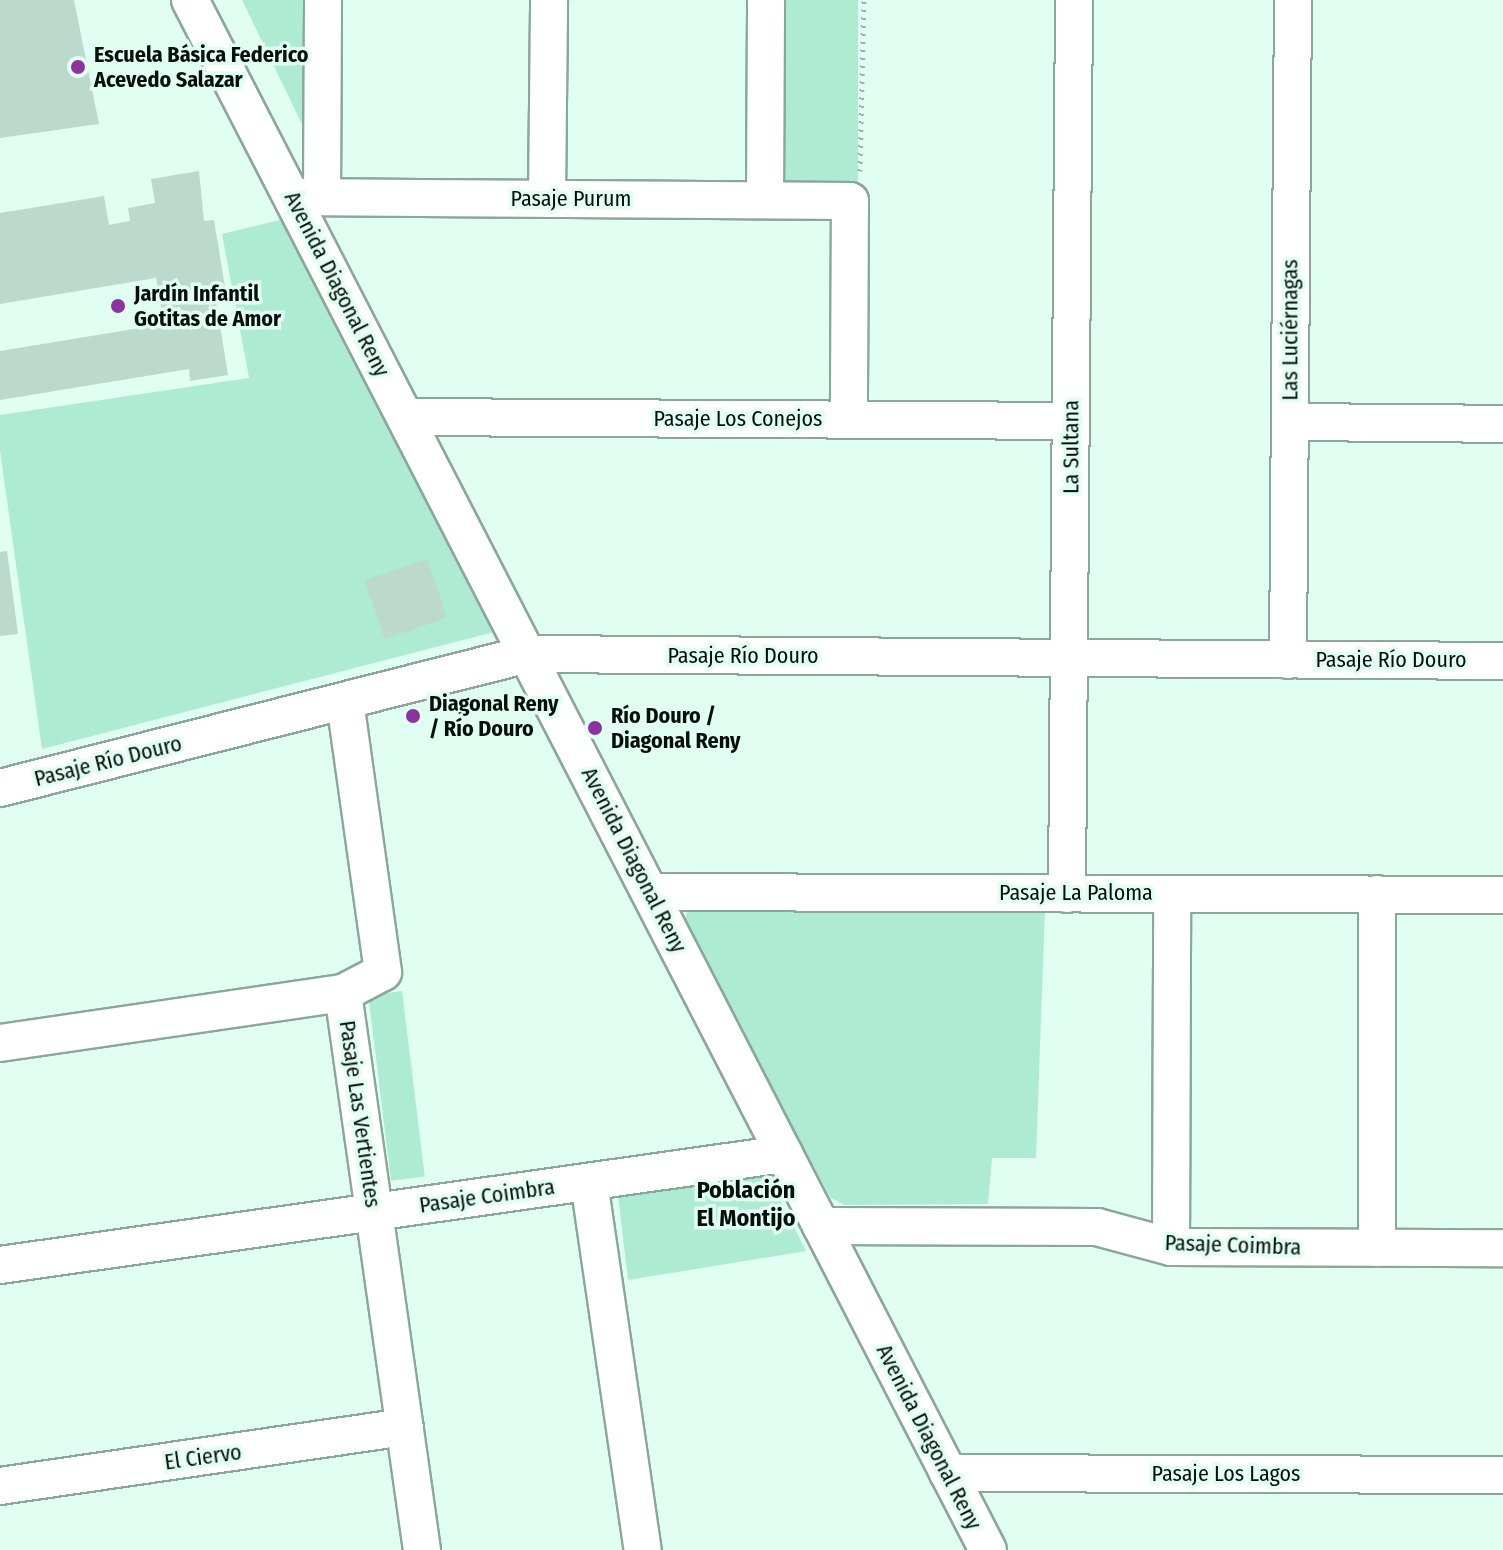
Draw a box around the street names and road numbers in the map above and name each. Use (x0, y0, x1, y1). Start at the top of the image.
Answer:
street label: Pasaje Purum (511, 186, 631, 212)
street label: Avenida Diagonal Reny (279, 187, 395, 381)
street label: Las Luciérnagas (1277, 259, 1303, 401)
street label: La Sultana (1058, 400, 1084, 494)
street label: Pasaje Los Conejos (653, 406, 823, 432)
street label: Pasaje Río Douro (667, 643, 819, 669)
street label: Pasaje Río Douro (1315, 647, 1467, 673)
street label: Pasaje Río Douro (31, 730, 185, 792)
street label: Avenida Diagonal Reny (576, 763, 692, 957)
street label: Pasaje La Paloma (999, 880, 1153, 906)
street label: Pasaje Las Vertientes (334, 1019, 386, 1209)
street label: Pasaje Coimbra (418, 1173, 556, 1219)
street label: Pasaje Coimbra (1164, 1229, 1302, 1261)
street label: Avenida Diagonal Reny (871, 1340, 987, 1534)
street label: El Ciervo (163, 1439, 243, 1475)
street label: Pasaje Los Lagos (1152, 1461, 1300, 1487)

